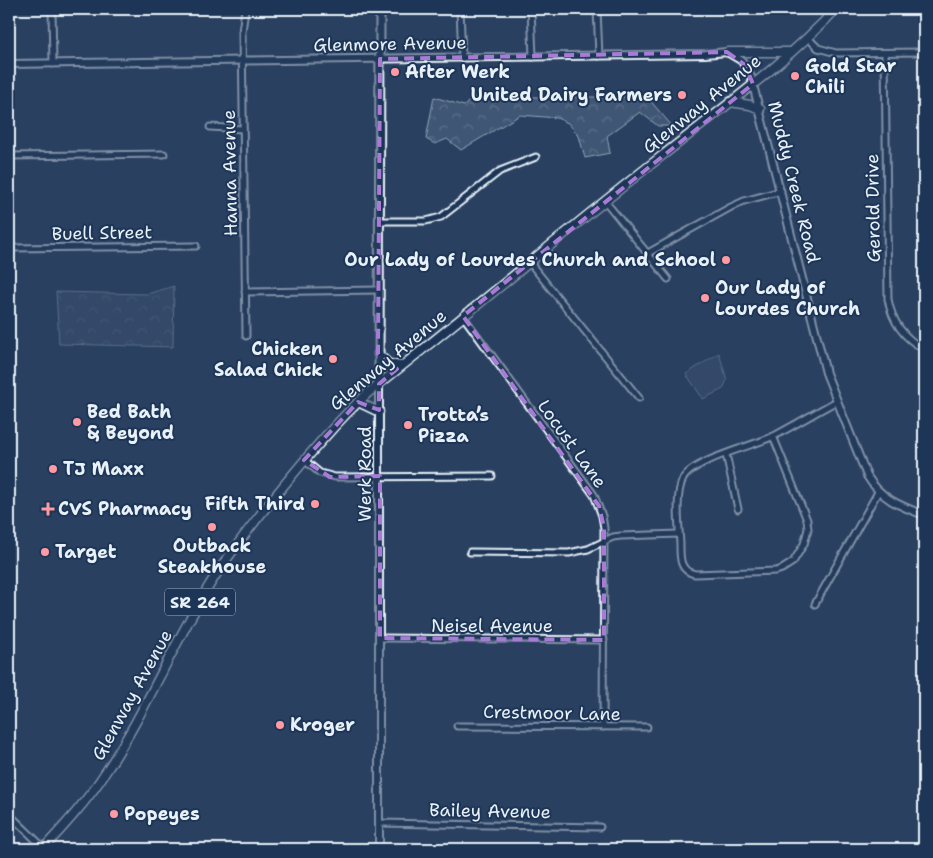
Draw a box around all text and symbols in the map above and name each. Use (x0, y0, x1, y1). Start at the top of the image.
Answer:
street label: Glenmore Avenue (313, 31, 467, 57)
street label: Glenway Avenue (638, 49, 766, 159)
place label: Gold Star Chili (805, 54, 897, 99)
place label: After Werk (405, 60, 510, 84)
marker: After Werk (389, 66, 401, 78)
marker: Gold Star Chili (789, 70, 801, 82)
place label: United Dairy Farmers (471, 83, 672, 107)
marker: United Dairy Farmers (676, 89, 688, 101)
street label: Muddy Creek Road (762, 99, 826, 265)
street label: Hanna Avenue (217, 109, 243, 237)
street label: Gerold Drive (860, 153, 886, 263)
street label: Buell Street (51, 220, 153, 246)
place label: Our Lady of Lourdes Church and School (344, 248, 716, 272)
marker: Our Lady of Lourdes Church and School (720, 254, 732, 266)
place label: Our Lady of Lourdes Church (715, 276, 860, 321)
marker: Our Lady of Lourdes Church (699, 292, 711, 304)
street label: Glenway Avenue (324, 304, 452, 416)
place label: Chicken Salad Chick (214, 337, 323, 382)
marker: Chicken Salad Chick (327, 353, 339, 365)
street label: Locust Lane (532, 395, 612, 493)
place label: Bed Bath & Beyond (87, 400, 174, 445)
place label: Trotta’s Pizza (418, 403, 489, 448)
marker: Bed Bath & Beyond (71, 416, 83, 428)
marker: Trotta’s Pizza (402, 419, 414, 431)
street label: Werk Road (353, 426, 377, 522)
place label: TJ Maxx (63, 457, 144, 481)
marker: TJ Maxx (47, 463, 59, 475)
place label: Fifth Third (205, 492, 305, 516)
place label: CVS Pharmacy (58, 497, 192, 521)
marker: Fifth Third (309, 498, 321, 510)
marker: CVS Pharmacy (42, 503, 54, 515)
marker: Outback Steakhouse (206, 521, 218, 533)
place label: Outback Steakhouse (158, 534, 266, 579)
place label: Target (55, 540, 117, 564)
marker: Target (39, 546, 51, 558)
road number: SR 264 (165, 588, 235, 616)
street label: Neisel Avenue (431, 614, 553, 638)
street label: Glenway Avenue (86, 625, 178, 765)
street label: Crestmoor Lane (483, 700, 621, 726)
place label: Kroger (290, 713, 355, 737)
marker: Kroger (274, 719, 286, 731)
street label: Bailey Avenue (429, 798, 551, 824)
place label: Popeyes (124, 802, 200, 826)
marker: Popeyes (108, 808, 120, 820)

